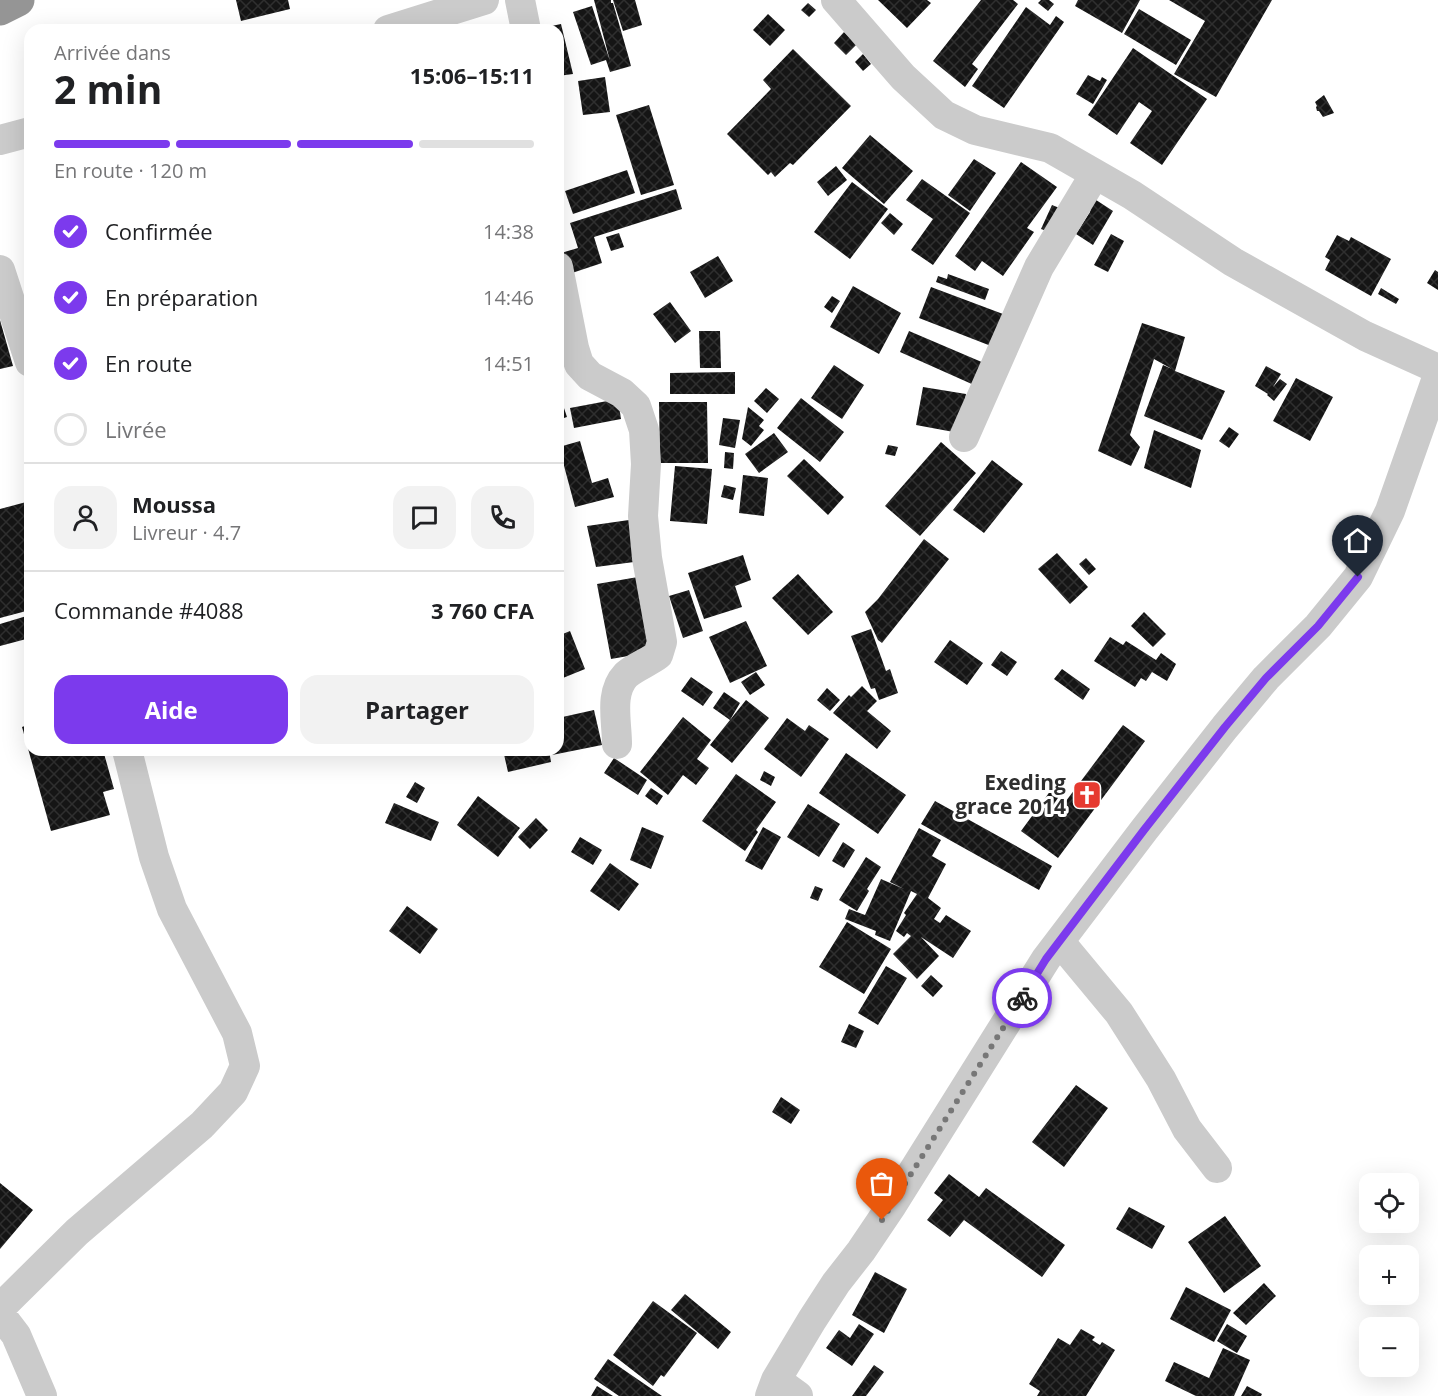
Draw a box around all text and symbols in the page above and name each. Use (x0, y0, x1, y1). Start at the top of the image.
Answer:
text: Arrivée dans (54, 39, 171, 66)
text: 15:06–15:11 (410, 60, 534, 90)
text: 2 min (54, 62, 162, 115)
text: En route · 120 m (54, 157, 207, 184)
icon: check (54, 215, 87, 248)
text: Confirmée (105, 216, 213, 246)
text: 14:38 (483, 218, 534, 245)
icon: check (54, 281, 87, 314)
text: En préparation (105, 282, 258, 312)
text: 14:46 (483, 284, 534, 311)
icon: check (54, 347, 87, 380)
text: En route (105, 348, 192, 378)
text: 14:51 (483, 350, 534, 377)
text: Livrée (105, 414, 167, 444)
button: person (54, 486, 117, 549)
button: chat (393, 486, 456, 549)
button: phone (471, 486, 534, 549)
text: Moussa (132, 489, 216, 519)
pin (1332, 515, 1383, 577)
text: Livreur · 4.7 (132, 519, 241, 546)
icon: home (1341, 524, 1374, 557)
text: Commande #4088 (54, 595, 244, 625)
text: 3 760 CFA (431, 595, 534, 625)
button: Aide (54, 675, 288, 744)
button: Partager (300, 675, 534, 744)
place label: Exeding grace 2014 (955, 768, 1066, 820)
church icon: Exeding grace 2014 (1071, 779, 1103, 811)
courier (992, 968, 1052, 1028)
icon: bike (1006, 982, 1039, 1015)
pin (856, 1158, 907, 1220)
icon: bag (865, 1167, 898, 1200)
map controls (1359, 1173, 1419, 1377)
button: locate (1359, 1173, 1419, 1233)
button: + (1359, 1245, 1419, 1305)
button: − (1359, 1317, 1419, 1377)

